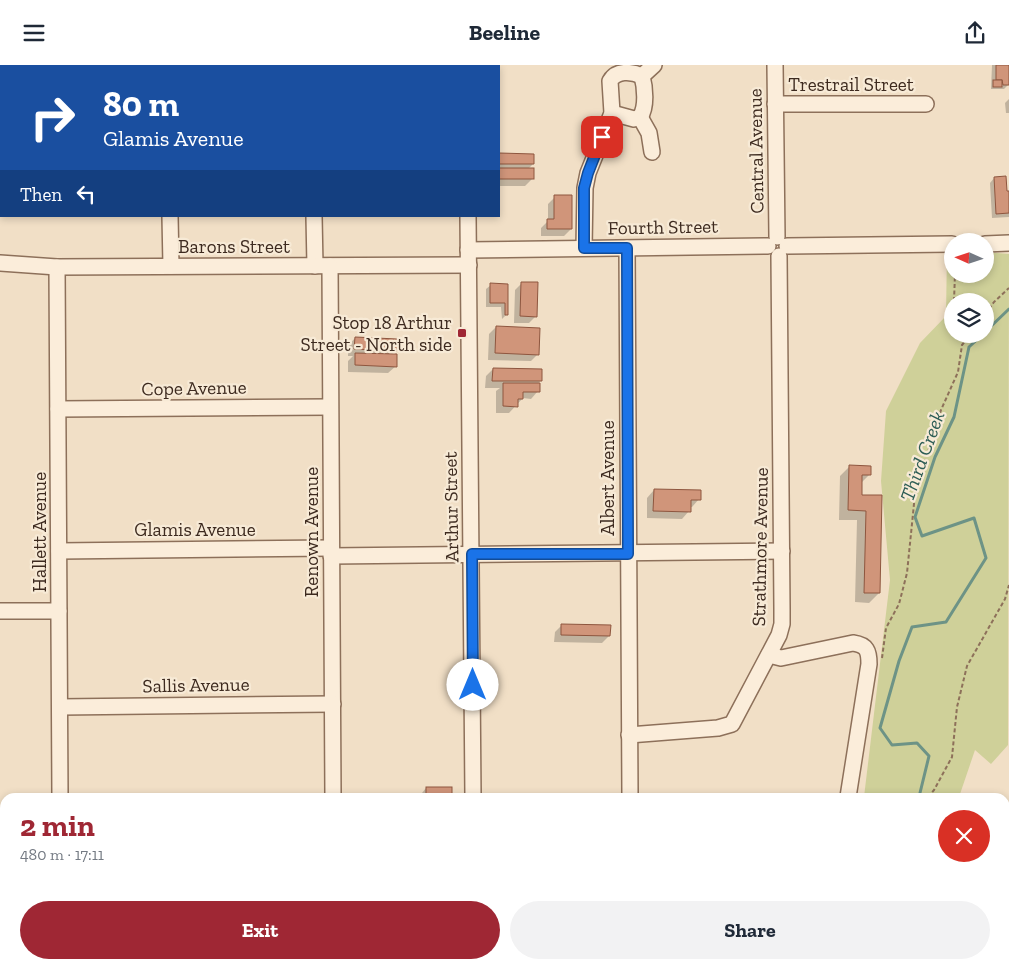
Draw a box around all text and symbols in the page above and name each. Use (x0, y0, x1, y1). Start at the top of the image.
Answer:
icon: menu (20, 19, 48, 47)
text: Beeline (469, 19, 540, 46)
icon: share (961, 19, 989, 47)
street label: Trestrail Street (788, 73, 914, 96)
text: 80 m (103, 83, 179, 125)
icon: right (20, 85, 85, 150)
street label: Central Avenue (743, 88, 769, 214)
pin (581, 116, 623, 158)
icon: arrive (588, 123, 616, 151)
text: Glamis Avenue (103, 125, 244, 152)
icon: left (72, 180, 100, 208)
text: Then (20, 183, 62, 206)
street label: Fourth Street (608, 215, 718, 239)
north arrow (944, 233, 994, 283)
map controls (944, 233, 994, 343)
street label: Barons Street (178, 235, 290, 258)
button: layers (944, 293, 994, 343)
place label: Stop 18 Arthur Street - North side (301, 311, 452, 356)
marker: Stop 18 Arthur Street - North side (456, 327, 468, 339)
street label: Cope Avenue (141, 376, 247, 400)
water label: Third Creek (895, 407, 949, 504)
street label: Albert Avenue (596, 420, 619, 536)
street label: Arthur Street (439, 451, 463, 563)
street label: Renown Avenue (300, 467, 323, 597)
street label: Strathmore Avenue (747, 467, 773, 627)
street label: Hallett Avenue (28, 472, 51, 592)
street label: Glamis Avenue (134, 518, 256, 541)
position arrow (446, 658, 498, 710)
street label: Sallis Avenue (142, 673, 250, 697)
text: 2 min (20, 808, 95, 844)
button: close (938, 810, 990, 862)
text: 480 m · 17:11 (20, 845, 104, 864)
button: Exit (20, 901, 500, 959)
button: Share (510, 901, 990, 959)

